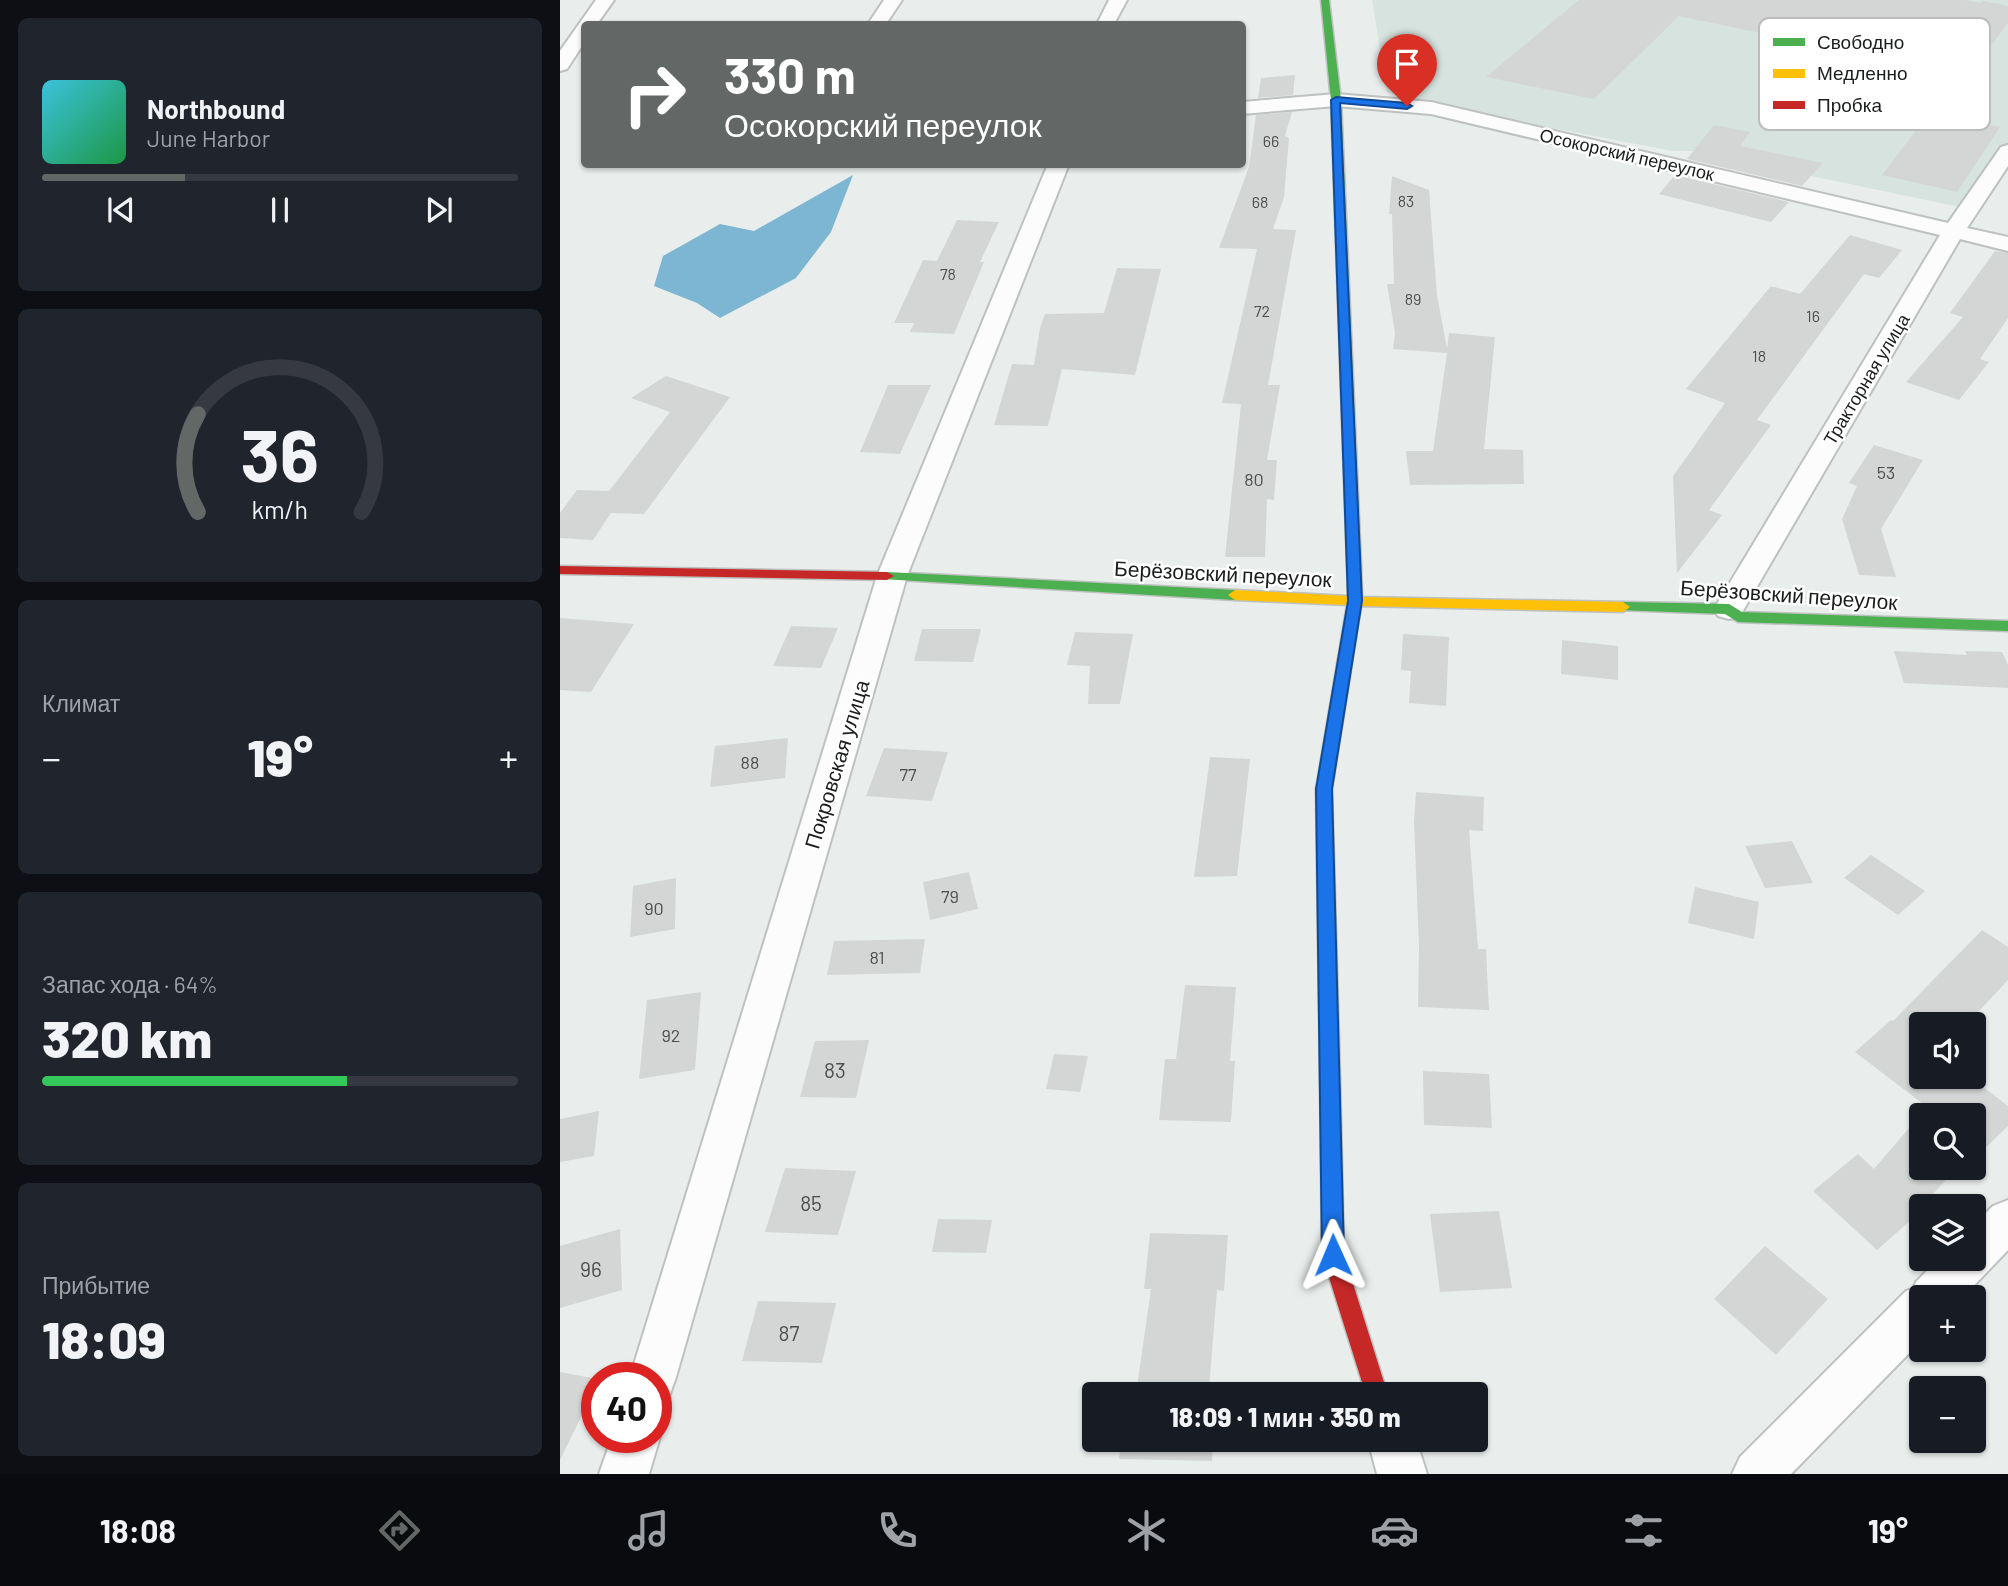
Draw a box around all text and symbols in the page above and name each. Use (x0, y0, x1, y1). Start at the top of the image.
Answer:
legend (1759, 18, 1990, 130)
text: Свободно (1817, 30, 1904, 53)
pin (1377, 34, 1437, 106)
text: 330 m (724, 45, 856, 104)
icon: arrive (1388, 45, 1426, 83)
icon: right (609, 49, 700, 140)
text: Медленно (1817, 61, 1907, 84)
text: Northbound (147, 93, 285, 124)
text: Пробка (1817, 93, 1882, 116)
text: Осокорский переулок (724, 105, 1042, 143)
street label: Осокорский переулок (1537, 123, 1717, 185)
text: June Harbor (147, 124, 270, 152)
house number: 66 (1263, 131, 1279, 150)
icon: previous (102, 191, 140, 229)
icon: pause (261, 191, 299, 229)
icon: next (420, 191, 458, 229)
house number: 83 (1398, 191, 1414, 210)
house number: 68 (1252, 192, 1268, 211)
house number: 78 (940, 264, 956, 283)
house number: 89 (1405, 289, 1421, 308)
house number: 72 (1254, 301, 1270, 320)
house number: 16 (1806, 306, 1820, 325)
street label: Тракторная улица (1818, 309, 1914, 448)
house number: 18 (1752, 346, 1766, 365)
text: 36 (241, 409, 319, 497)
house number: 53 (1877, 461, 1895, 483)
house number: 80 (1244, 468, 1264, 490)
text: km/h (252, 494, 308, 524)
street label: Берёзовский переулок (1114, 555, 1333, 591)
street label: Берёзовский переулок (1680, 574, 1899, 614)
street label: Покровская улица (798, 676, 874, 852)
text: Климат (42, 689, 120, 717)
text: 19° (247, 725, 313, 787)
text: − (42, 734, 61, 780)
text: + (499, 734, 518, 780)
house number: 88 (741, 751, 759, 773)
house number: 77 (899, 763, 917, 785)
house number: 79 (941, 885, 959, 907)
house number: 90 (644, 897, 664, 919)
house number: 81 (869, 946, 885, 968)
text: Запас хода · 64% (42, 970, 218, 998)
text: 320 km (42, 1006, 212, 1068)
map controls (1909, 1012, 1986, 1453)
button: sound (1909, 1012, 1986, 1089)
house number: 92 (661, 1024, 681, 1046)
house number: 83 (824, 1057, 846, 1082)
button: search (1909, 1103, 1986, 1180)
house number: 85 (800, 1190, 822, 1215)
button: layers (1909, 1194, 1986, 1271)
position arrow (1296, 1218, 1370, 1292)
house number: 96 (580, 1256, 602, 1281)
text: Прибытие (42, 1271, 150, 1299)
button: + (1909, 1285, 1986, 1362)
text: 18:09 (42, 1307, 166, 1369)
house number: 87 (779, 1320, 800, 1345)
speed limit sign: 40 (581, 1362, 672, 1453)
button: − (1909, 1376, 1986, 1453)
text: 18:09 · 1 мин · 350 m (1169, 1401, 1401, 1432)
icon: directions (375, 1506, 424, 1555)
icon: music (624, 1506, 673, 1555)
icon: phone (873, 1506, 922, 1555)
icon: climate (1122, 1506, 1171, 1555)
icon: car (1370, 1506, 1419, 1555)
icon: filters (1619, 1506, 1668, 1555)
text: 18:08 (100, 1511, 176, 1549)
text: 19° (1868, 1511, 1908, 1549)

